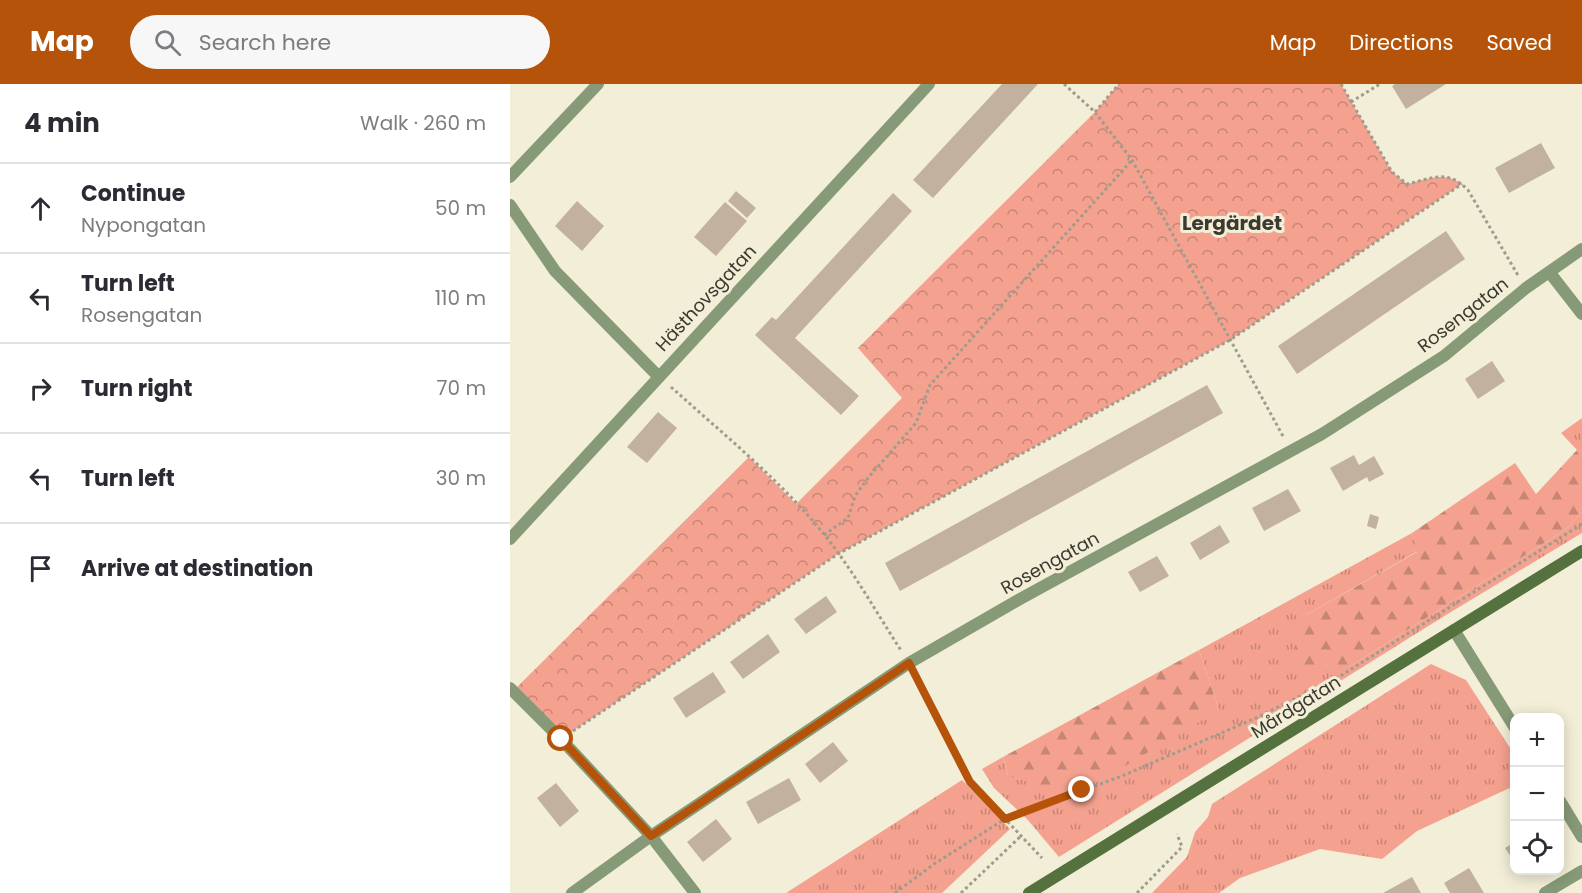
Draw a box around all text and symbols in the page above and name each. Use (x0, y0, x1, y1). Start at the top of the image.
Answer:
search box (130, 15, 550, 69)
text: Map (30, 22, 94, 61)
icon: search (151, 26, 184, 59)
text: Search here (199, 27, 331, 58)
text: Map (1270, 28, 1316, 57)
text: Directions (1349, 28, 1453, 57)
text: Saved (1486, 28, 1552, 57)
text: 4 min (24, 105, 100, 141)
text: Walk · 260 m (360, 109, 486, 137)
text: Continue (81, 178, 185, 209)
icon: ahead (24, 192, 57, 225)
text: 50 m (435, 194, 486, 222)
district label: Lergärdet (1182, 209, 1282, 237)
text: Nypongatan (81, 211, 206, 239)
street label: Hästhovsgatan (650, 239, 762, 357)
text: Turn left (81, 268, 175, 299)
street label: Rosengatan (1412, 271, 1513, 358)
icon: left (24, 282, 57, 315)
text: 110 m (435, 284, 486, 312)
text: Rosengatan (81, 301, 202, 329)
icon: right (24, 372, 57, 405)
text: Turn right (81, 373, 192, 404)
text: 70 m (437, 374, 486, 402)
icon: left (24, 462, 57, 495)
text: Turn left (81, 463, 175, 494)
text: 30 m (436, 464, 486, 492)
street label: Rosengatan (996, 525, 1104, 600)
icon: arrive (24, 552, 57, 585)
text: Arrive at destination (81, 553, 313, 584)
street label: Mårdgatan (1246, 669, 1345, 744)
map controls (1510, 713, 1564, 875)
button: + (1510, 713, 1564, 767)
route start (547, 725, 573, 751)
button: − (1510, 767, 1564, 821)
route end (1068, 776, 1094, 802)
button: locate (1510, 821, 1564, 875)

